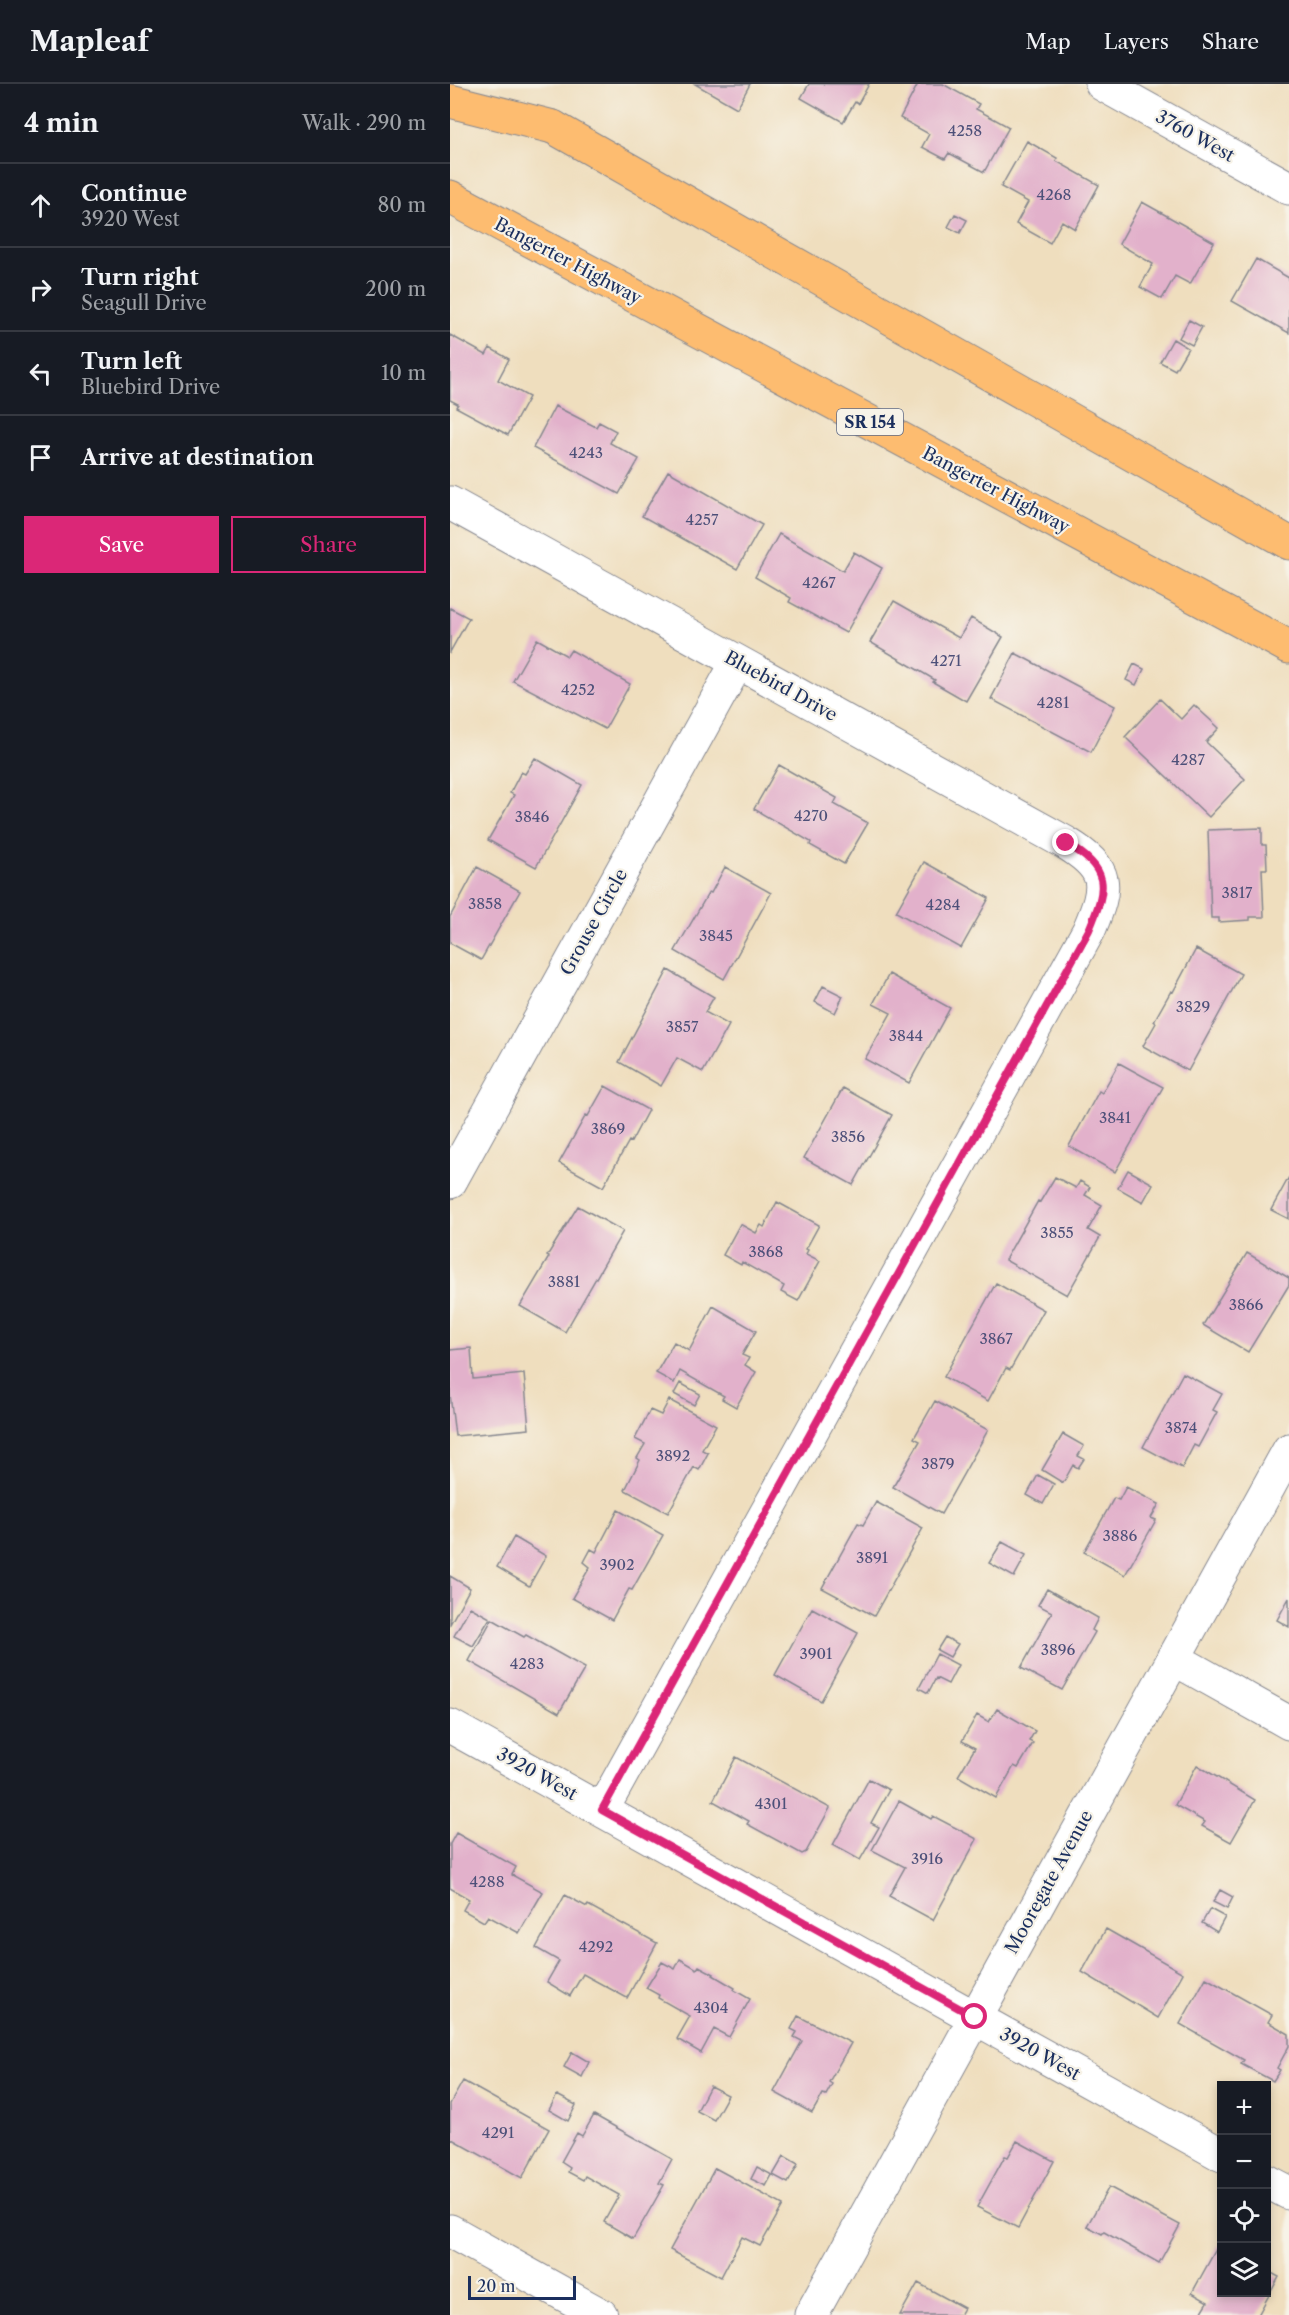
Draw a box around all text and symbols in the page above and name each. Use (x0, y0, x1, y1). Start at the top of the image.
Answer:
text: Mapleaf (30, 24, 149, 58)
text: Map (1026, 29, 1071, 54)
text: Layers (1104, 29, 1169, 54)
text: Share (1202, 29, 1259, 54)
street label: 3760 West (1152, 105, 1239, 167)
text: 4 min (24, 107, 99, 139)
text: Walk · 290 m (302, 111, 426, 135)
house number: 4258 (948, 121, 982, 140)
text: Continue (81, 180, 187, 207)
house number: 4268 (1037, 185, 1072, 204)
icon: ahead (24, 189, 57, 222)
text: 80 m (378, 193, 426, 217)
text: 3920 West (81, 207, 180, 231)
street label: Bangerter Highway (491, 213, 646, 310)
text: Turn right (81, 264, 199, 291)
icon: right (24, 273, 57, 306)
text: 200 m (365, 277, 426, 301)
text: Seagull Drive (81, 291, 207, 315)
text: Turn left (81, 348, 182, 375)
icon: left (24, 357, 57, 390)
text: 10 m (381, 361, 426, 385)
text: Bluebird Drive (81, 375, 220, 399)
road number: SR 154 (837, 409, 903, 435)
icon: arrive (24, 441, 57, 474)
street label: Bangerter Highway (919, 442, 1074, 539)
house number: 4243 (569, 443, 603, 462)
text: Arrive at destination (81, 444, 314, 471)
house number: 4257 (686, 510, 719, 529)
button: Save (24, 516, 219, 573)
button: Share (231, 516, 426, 573)
house number: 4267 (802, 573, 836, 592)
street label: Bluebird Drive (721, 646, 841, 726)
house number: 4271 (931, 651, 962, 670)
house number: 4252 (561, 680, 595, 699)
house number: 4281 (1037, 693, 1070, 712)
house number: 4287 (1171, 750, 1205, 769)
house number: 4270 (794, 806, 828, 825)
house number: 3846 (515, 807, 550, 826)
route end (1052, 829, 1078, 855)
street label: Grouse Circle (556, 865, 632, 979)
house number: 3817 (1222, 883, 1253, 902)
house number: 3858 (468, 894, 502, 913)
house number: 4284 (926, 895, 960, 914)
house number: 3845 (699, 926, 733, 945)
house number: 3829 (1176, 997, 1210, 1016)
house number: 3857 (666, 1017, 699, 1036)
house number: 3844 (889, 1026, 923, 1045)
house number: 3841 (1099, 1108, 1132, 1127)
house number: 3869 (591, 1119, 625, 1138)
house number: 3856 (831, 1127, 865, 1146)
house number: 3855 (1040, 1223, 1074, 1242)
house number: 3868 (749, 1242, 784, 1261)
house number: 3881 (548, 1272, 581, 1291)
house number: 3866 (1229, 1295, 1264, 1314)
house number: 3867 (979, 1329, 1013, 1348)
house number: 3874 (1165, 1418, 1197, 1437)
house number: 3892 (656, 1446, 690, 1465)
house number: 3879 (921, 1454, 955, 1473)
house number: 3886 (1103, 1526, 1138, 1545)
house number: 3891 (856, 1548, 889, 1567)
house number: 3902 (599, 1555, 635, 1574)
house number: 3896 (1041, 1640, 1076, 1659)
house number: 3901 (800, 1644, 833, 1663)
house number: 4283 (510, 1654, 544, 1673)
street label: 3920 West (493, 1743, 582, 1805)
house number: 4301 (755, 1794, 788, 1813)
street label: Mooregate Avenue (1000, 1806, 1098, 1958)
house number: 3916 (911, 1849, 943, 1868)
house number: 4288 (469, 1872, 505, 1891)
house number: 4292 (579, 1937, 613, 1956)
house number: 4304 (693, 1998, 729, 2017)
route start (961, 2003, 987, 2029)
street label: 3920 West (996, 2023, 1085, 2085)
map controls (1217, 2081, 1271, 2297)
button: + (1217, 2081, 1271, 2135)
house number: 4291 (482, 2123, 515, 2142)
button: − (1217, 2135, 1271, 2189)
button: locate (1217, 2189, 1271, 2243)
button: layers (1217, 2243, 1271, 2297)
scale bar (468, 2273, 576, 2300)
text: 20 m (477, 2276, 516, 2296)

